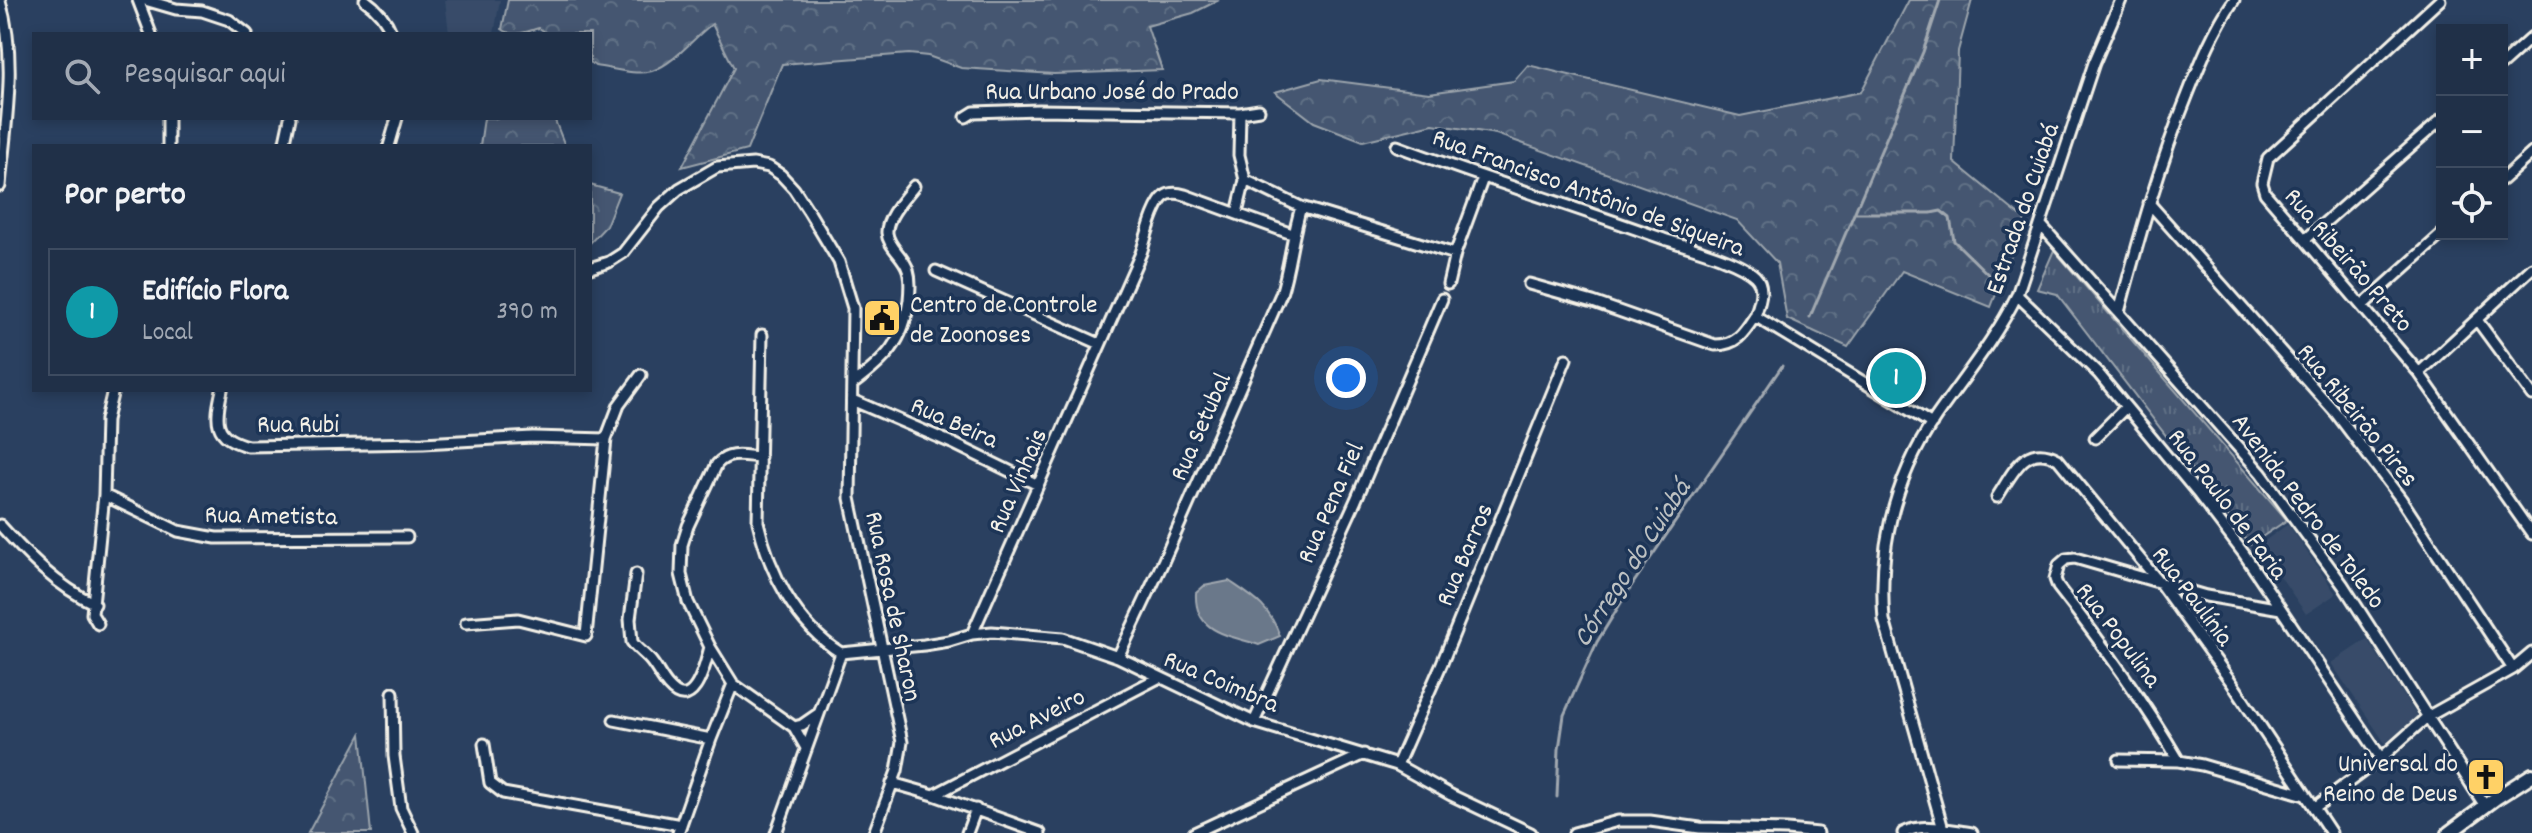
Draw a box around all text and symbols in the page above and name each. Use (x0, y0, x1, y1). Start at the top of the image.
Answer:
map controls (2436, 24, 2508, 240)
button: + (2436, 24, 2508, 96)
search box (32, 32, 592, 120)
icon: search (60, 54, 104, 98)
text: Pesquisar aqui (124, 55, 286, 98)
street label: Rua Urbano José do Prado (985, 75, 1239, 112)
button: − (2436, 96, 2508, 168)
street label: Estrada do Cuiabá (1978, 118, 2071, 300)
street label: Rua Francisco Antônio de Siqueira (1426, 120, 1750, 268)
button: locate (2436, 168, 2508, 240)
text: Por perto (64, 172, 186, 221)
street label: Rua Ribeirão Preto (2274, 181, 2421, 342)
text: Edifício Flora (142, 272, 288, 315)
place label: Centro de Controle de Zoonoses (910, 288, 1098, 355)
text: 1 (89, 294, 95, 331)
text: 390 m (497, 294, 558, 331)
public building icon: Centro de Controle de Zoonoses (861, 297, 903, 339)
text: Local (142, 315, 193, 352)
street label: Rua Ribeirão Pires (2287, 336, 2426, 496)
pin: 1 (1870, 348, 1922, 408)
your location (1326, 358, 1366, 398)
street label: Rua Setubal (1162, 367, 1243, 488)
street label: Rua Beira (904, 389, 1004, 460)
street label: Avenida Pedro de Toledo (2221, 406, 2393, 618)
street label: Rua Rubi (257, 408, 339, 445)
street label: Rua Paulo de Faria (2157, 422, 2296, 589)
street label: Rua Vinhais (980, 423, 1059, 540)
street label: Rua Pena Fiel (1289, 437, 1375, 570)
water label: Córrego do Cuiabá (1565, 470, 1705, 656)
street label: Rua Ametista (204, 498, 338, 537)
street label: Rua Barros (1428, 498, 1504, 612)
street label: Rua Rosa de Sharon (853, 508, 930, 705)
street label: Rua Paulínia (2141, 539, 2242, 656)
street label: Rua Populina (2065, 576, 2170, 697)
street label: Rua Coimbra (1157, 642, 1285, 724)
street label: Rua Aveiro (983, 680, 1093, 760)
place label: Universal do Reino de Deus (2323, 747, 2458, 814)
church icon: Universal do Reino de Deus (2465, 756, 2507, 798)

